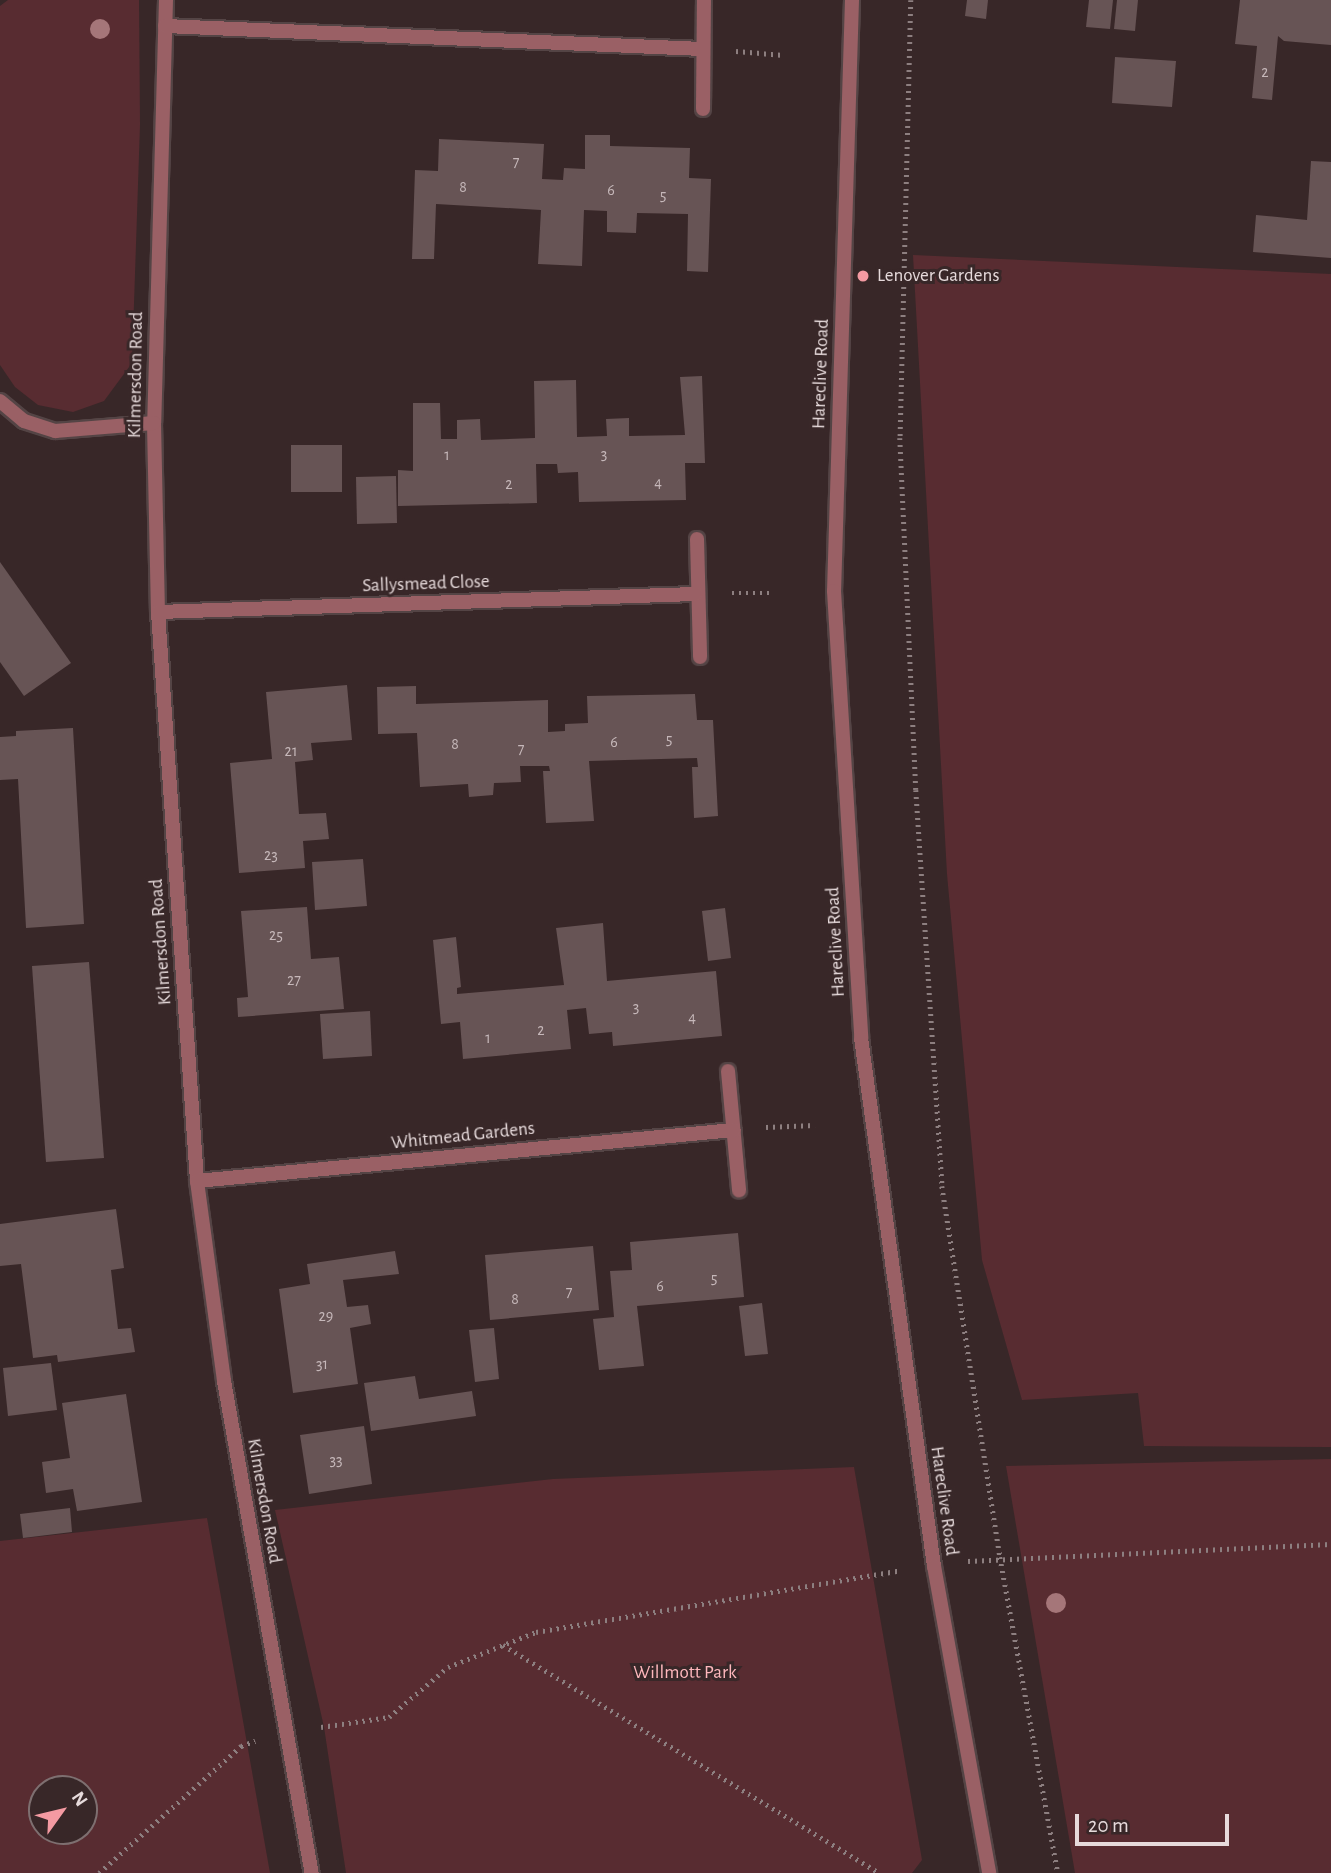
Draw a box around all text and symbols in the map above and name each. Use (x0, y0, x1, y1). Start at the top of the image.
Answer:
house number: 2 (1261, 62, 1269, 82)
house number: 7 (513, 152, 519, 172)
house number: 8 (459, 177, 467, 197)
house number: 6 (607, 180, 615, 200)
house number: 5 (660, 185, 666, 205)
place label: Lenover Gardens (877, 265, 999, 287)
marker: Lenover Gardens (855, 268, 871, 284)
street label: Kilmersdon Road (123, 312, 149, 438)
street label: Hareclive Road (808, 319, 834, 429)
house number: 3 (601, 444, 607, 464)
house number: 1 (444, 445, 450, 465)
house number: 4 (654, 472, 662, 492)
house number: 2 (505, 474, 513, 494)
street label: Sallysmead Close (362, 570, 490, 598)
house number: 5 (666, 729, 672, 749)
house number: 6 (610, 732, 618, 752)
house number: 8 (451, 734, 459, 754)
house number: 7 (518, 739, 524, 759)
house number: 21 (285, 741, 297, 761)
house number: 23 (264, 845, 278, 865)
street label: Kilmersdon Road (145, 878, 177, 1006)
street label: Hareclive Road (822, 886, 850, 998)
house number: 25 (269, 925, 283, 945)
house number: 27 (287, 970, 301, 990)
house number: 3 (633, 997, 639, 1017)
house number: 4 (688, 1007, 696, 1027)
house number: 2 (537, 1020, 545, 1040)
house number: 1 (485, 1028, 491, 1048)
street label: Whitmead Gardens (390, 1117, 536, 1155)
house number: 5 (711, 1268, 717, 1288)
house number: 6 (656, 1276, 664, 1296)
house number: 7 (566, 1282, 572, 1302)
house number: 8 (511, 1289, 519, 1309)
house number: 29 (319, 1306, 333, 1326)
house number: 31 (316, 1354, 328, 1374)
street label: Kilmersdon Road (242, 1437, 286, 1565)
street label: Hareclive Road (925, 1445, 963, 1557)
house number: 33 (329, 1450, 343, 1470)
park label: Willmott Park (633, 1662, 737, 1684)
north arrow (28, 1775, 98, 1845)
text: N (68, 1788, 91, 1810)
scale bar (1079, 1800, 1233, 1844)
text: 20 m (1088, 1815, 1129, 1836)

